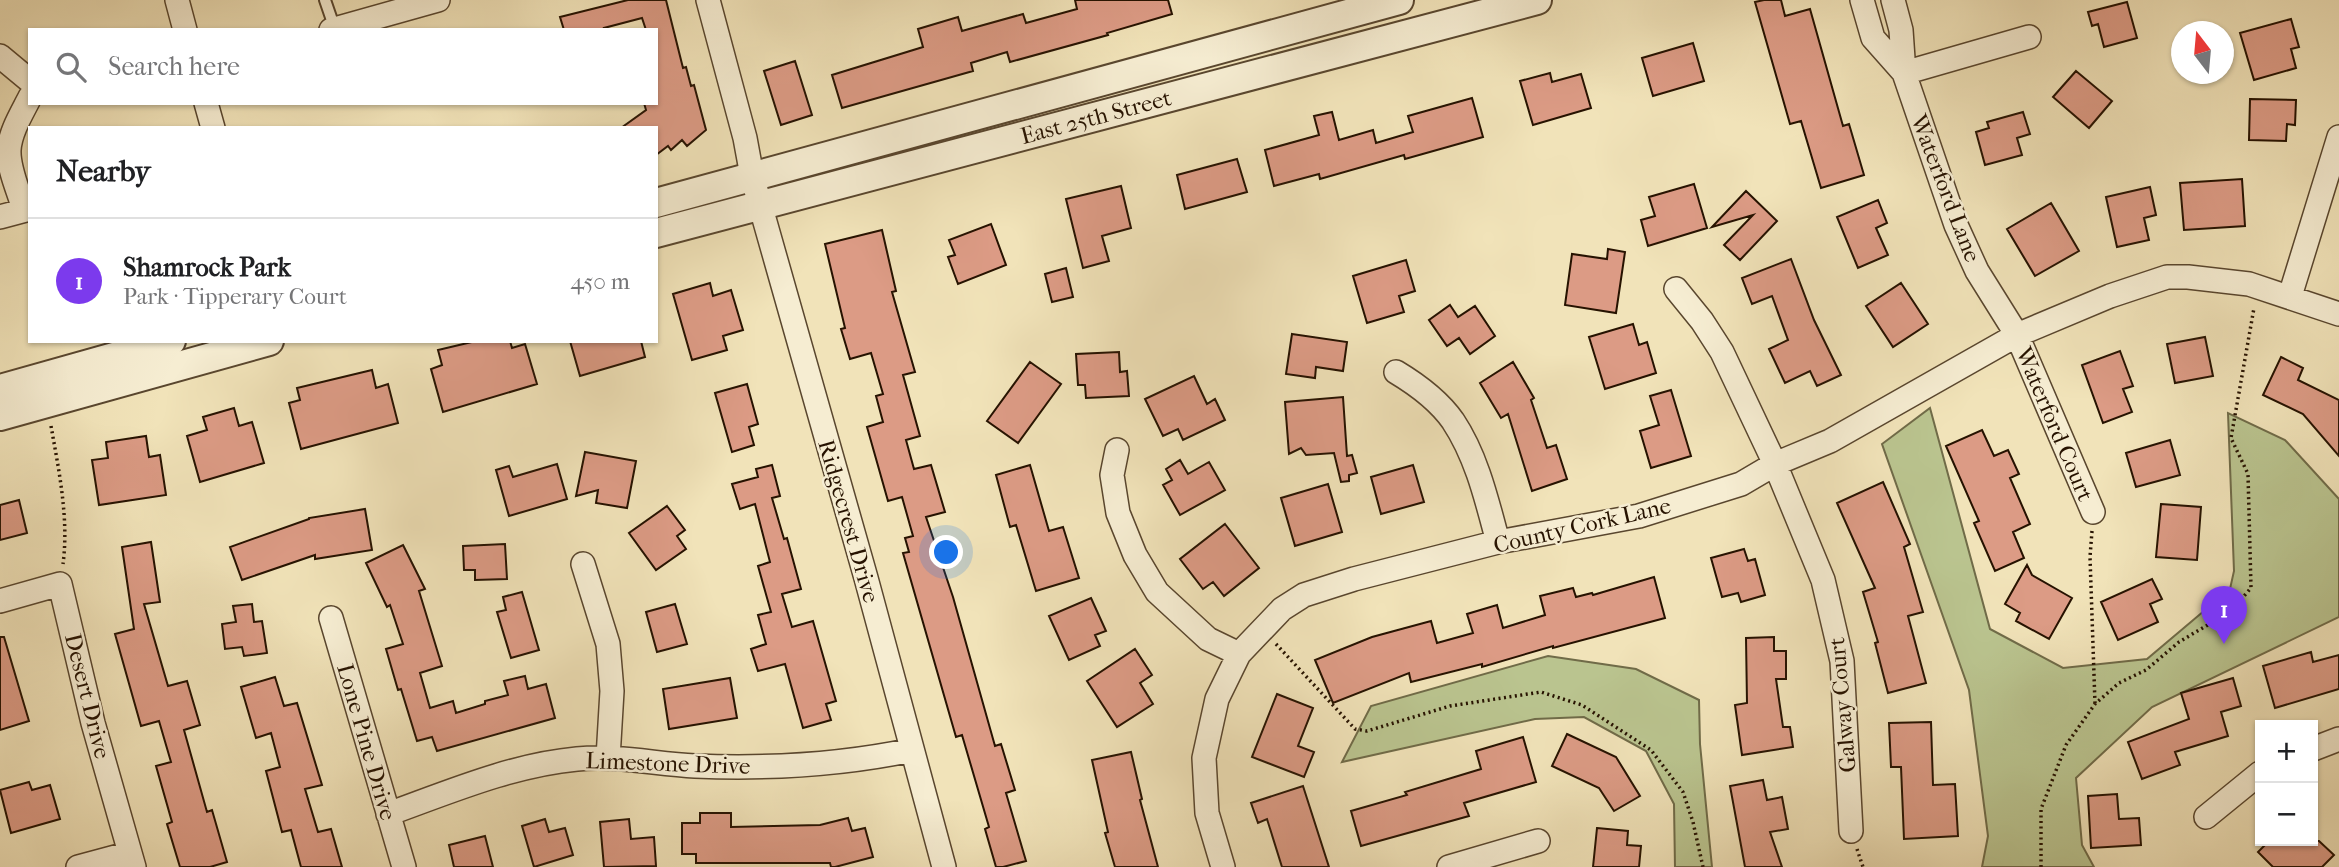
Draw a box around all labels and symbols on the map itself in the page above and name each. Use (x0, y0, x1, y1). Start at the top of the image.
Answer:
north arrow (2171, 21, 2234, 84)
street label: East 25th Street (1018, 84, 1174, 150)
street label: Waterford Lane (1905, 110, 1986, 266)
street label: Waterford Court (2010, 342, 2099, 505)
street label: Ridgecrest Drive (812, 436, 885, 606)
street label: County Cork Lane (1491, 492, 1673, 559)
your location (929, 535, 963, 569)
pin: 1 (2201, 586, 2247, 644)
street label: Desert Drive (59, 631, 116, 762)
street label: Galway Court (1823, 636, 1862, 774)
street label: Lone Pine Drive (331, 661, 402, 823)
street label: Limestone Drive (585, 747, 751, 780)

